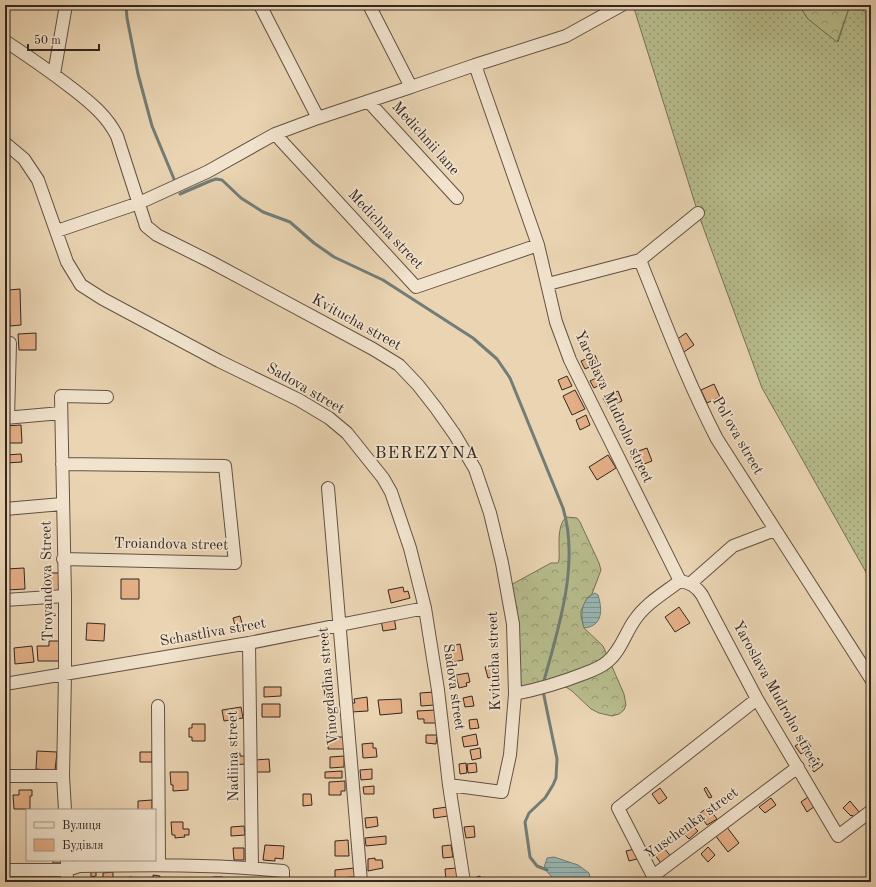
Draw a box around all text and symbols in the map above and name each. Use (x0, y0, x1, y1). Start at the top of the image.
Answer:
scale bar (28, 26, 99, 52)
text: 50 m (34, 34, 61, 47)
street label: Medichnii lane (388, 99, 462, 179)
street label: Medichna street (344, 187, 426, 273)
street label: Kvitucha street (309, 292, 403, 354)
street label: Yaroslava Mudroho street (571, 328, 655, 486)
street label: Sadova street (263, 361, 347, 417)
street label: Pol'ova street (709, 394, 765, 478)
district label: BEREZYNA (375, 445, 479, 462)
street label: Troyandova Street (39, 520, 57, 642)
street label: Troiandova street (114, 537, 228, 553)
street label: Kvitucha street (486, 611, 504, 711)
street label: Schastliva street (159, 616, 267, 650)
street label: Yaroslava Mudroho street (729, 619, 823, 771)
street label: Vinogdadna street (316, 626, 342, 746)
street label: Sadova street (439, 643, 467, 731)
street label: Nadiina street (226, 710, 242, 802)
street label: Yuschenka street (643, 785, 741, 863)
legend (26, 809, 156, 861)
text: Вулиця (62, 820, 101, 832)
text: Будівля (62, 839, 104, 852)

